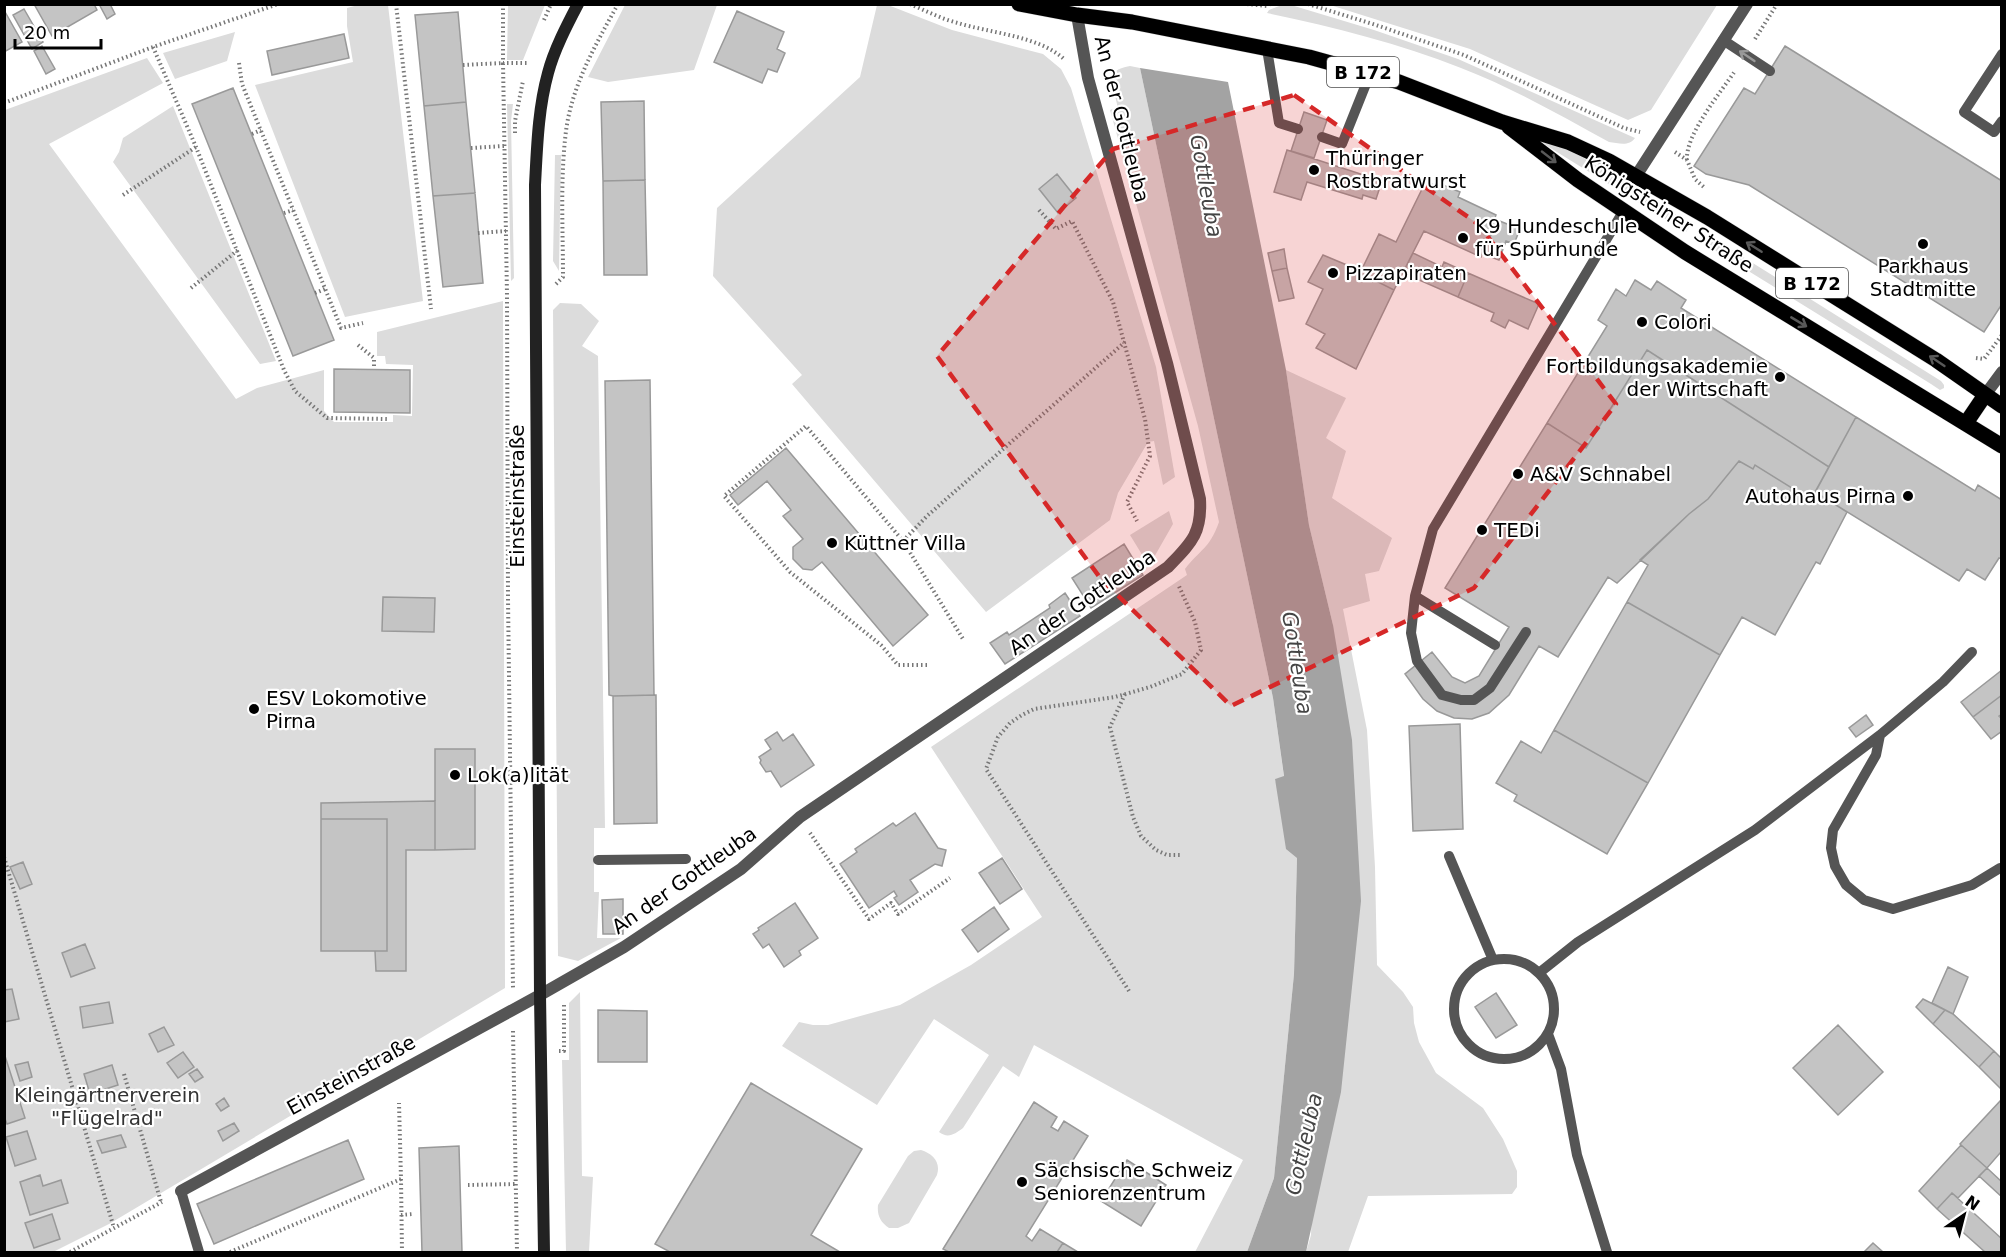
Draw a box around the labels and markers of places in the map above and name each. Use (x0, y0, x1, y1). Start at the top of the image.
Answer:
place label: Thüringer Rostbratwurst (1325, 146, 1466, 193)
marker: Thüringer Rostbratwurst (1307, 163, 1321, 177)
place label: K9 Hundeschule für Spürhunde (1475, 214, 1637, 261)
marker: K9 Hundeschule für Spürhunde (1456, 231, 1470, 245)
marker: Parkhaus Stadtmitte (1916, 237, 1930, 251)
place label: Parkhaus Stadtmitte (1870, 254, 1976, 301)
place label: Pizzapiraten (1345, 261, 1467, 285)
marker: Pizzapiraten (1326, 266, 1340, 280)
place label: Colori (1654, 310, 1712, 334)
marker: Colori (1635, 315, 1649, 329)
place label: Fortbildungsakademie der Wirtschaft (1546, 354, 1768, 401)
marker: Fortbildungsakademie der Wirtschaft (1773, 370, 1787, 384)
place label: A&V Schnabel (1530, 462, 1671, 486)
marker: A&V Schnabel (1511, 467, 1525, 481)
place label: Autohaus Pirna (1745, 484, 1896, 508)
marker: Autohaus Pirna (1901, 489, 1915, 503)
place label: TEDi (1493, 518, 1540, 542)
marker: TEDi (1475, 523, 1489, 537)
place label: Küttner Villa (844, 531, 966, 555)
marker: Küttner Villa (825, 536, 839, 550)
place label: ESV Lokomotive Pirna (266, 686, 427, 733)
marker: ESV Lokomotive Pirna (247, 702, 261, 716)
place label: Lok(a)lität (467, 763, 569, 787)
marker: Lok(a)lität (448, 768, 462, 782)
place label: Sächsische Schweiz Seniorenzentrum (1034, 1158, 1232, 1205)
marker: Sächsische Schweiz Seniorenzentrum (1015, 1175, 1029, 1189)

